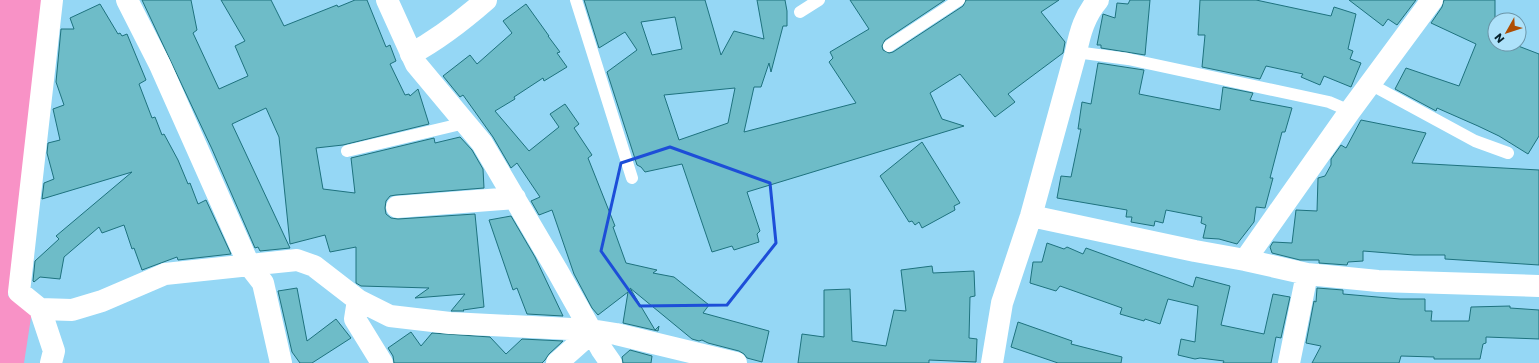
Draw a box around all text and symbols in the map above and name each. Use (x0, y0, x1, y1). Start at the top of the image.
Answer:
north arrow (1487, 12, 1527, 52)
text: N (1490, 30, 1508, 47)

